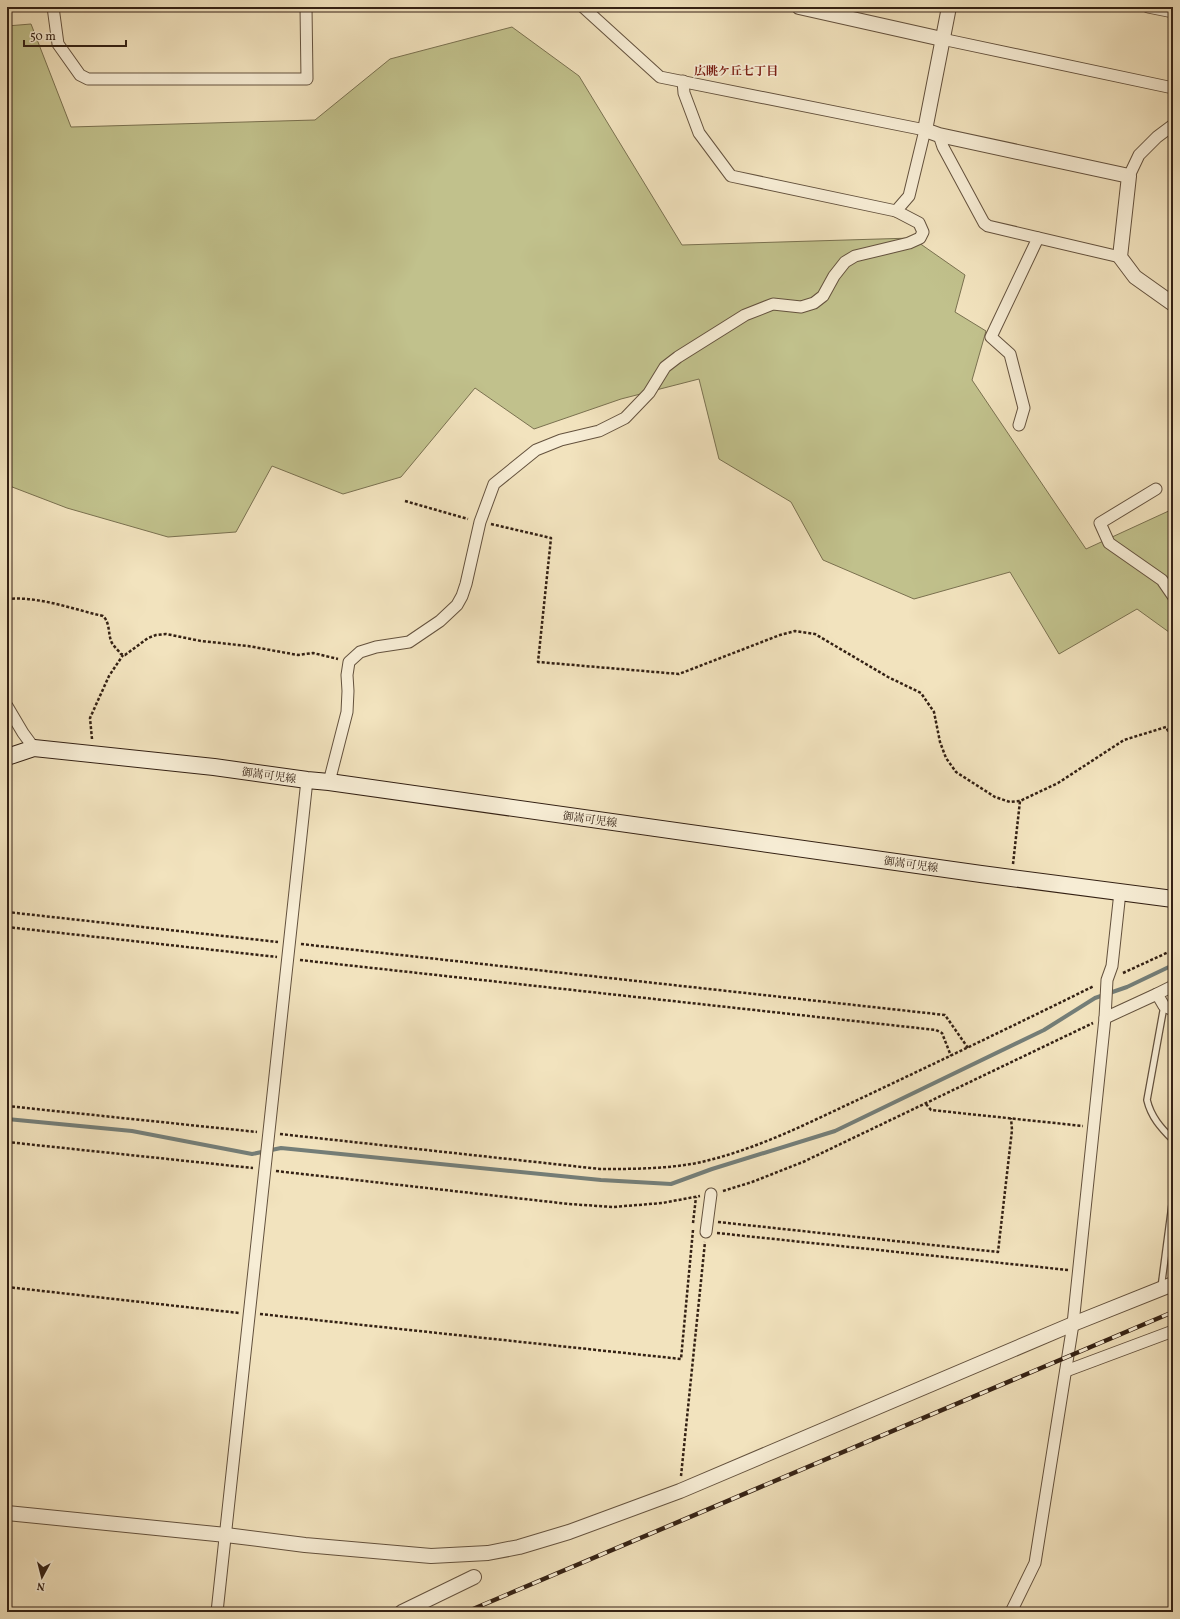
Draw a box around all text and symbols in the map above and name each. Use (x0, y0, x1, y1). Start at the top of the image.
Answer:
scale bar (24, 22, 126, 48)
text: 50 m (30, 29, 56, 45)
district label: 広眺ケ丘七丁目 (694, 64, 778, 80)
street label: 御嵩可児線 (241, 765, 297, 788)
street label: 御嵩可児線 (562, 809, 618, 832)
street label: 御嵩可児線 (883, 854, 939, 877)
north arrow (22, 1557, 62, 1597)
text: N (36, 1578, 46, 1593)

